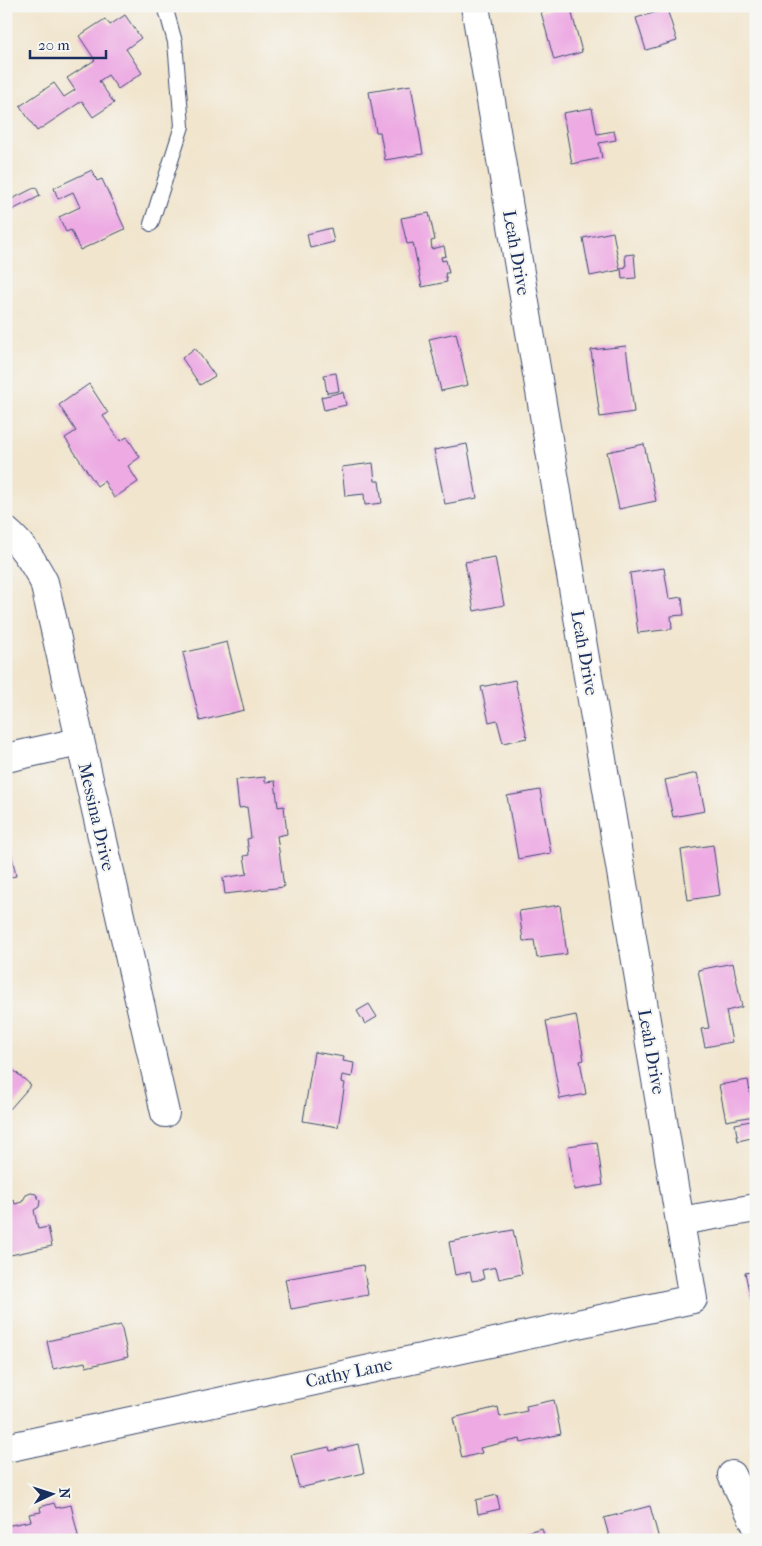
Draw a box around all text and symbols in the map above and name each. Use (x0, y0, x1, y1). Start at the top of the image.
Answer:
scale bar (30, 28, 106, 60)
text: 20 m (38, 36, 70, 54)
street label: Leah Drive (498, 209, 534, 297)
street label: Leah Drive (566, 609, 602, 697)
street label: Messina Drive (73, 761, 119, 873)
street label: Leah Drive (633, 1008, 669, 1096)
street label: Cathy Lane (304, 1354, 394, 1392)
north arrow (28, 1468, 78, 1518)
text: N (56, 1487, 73, 1499)

